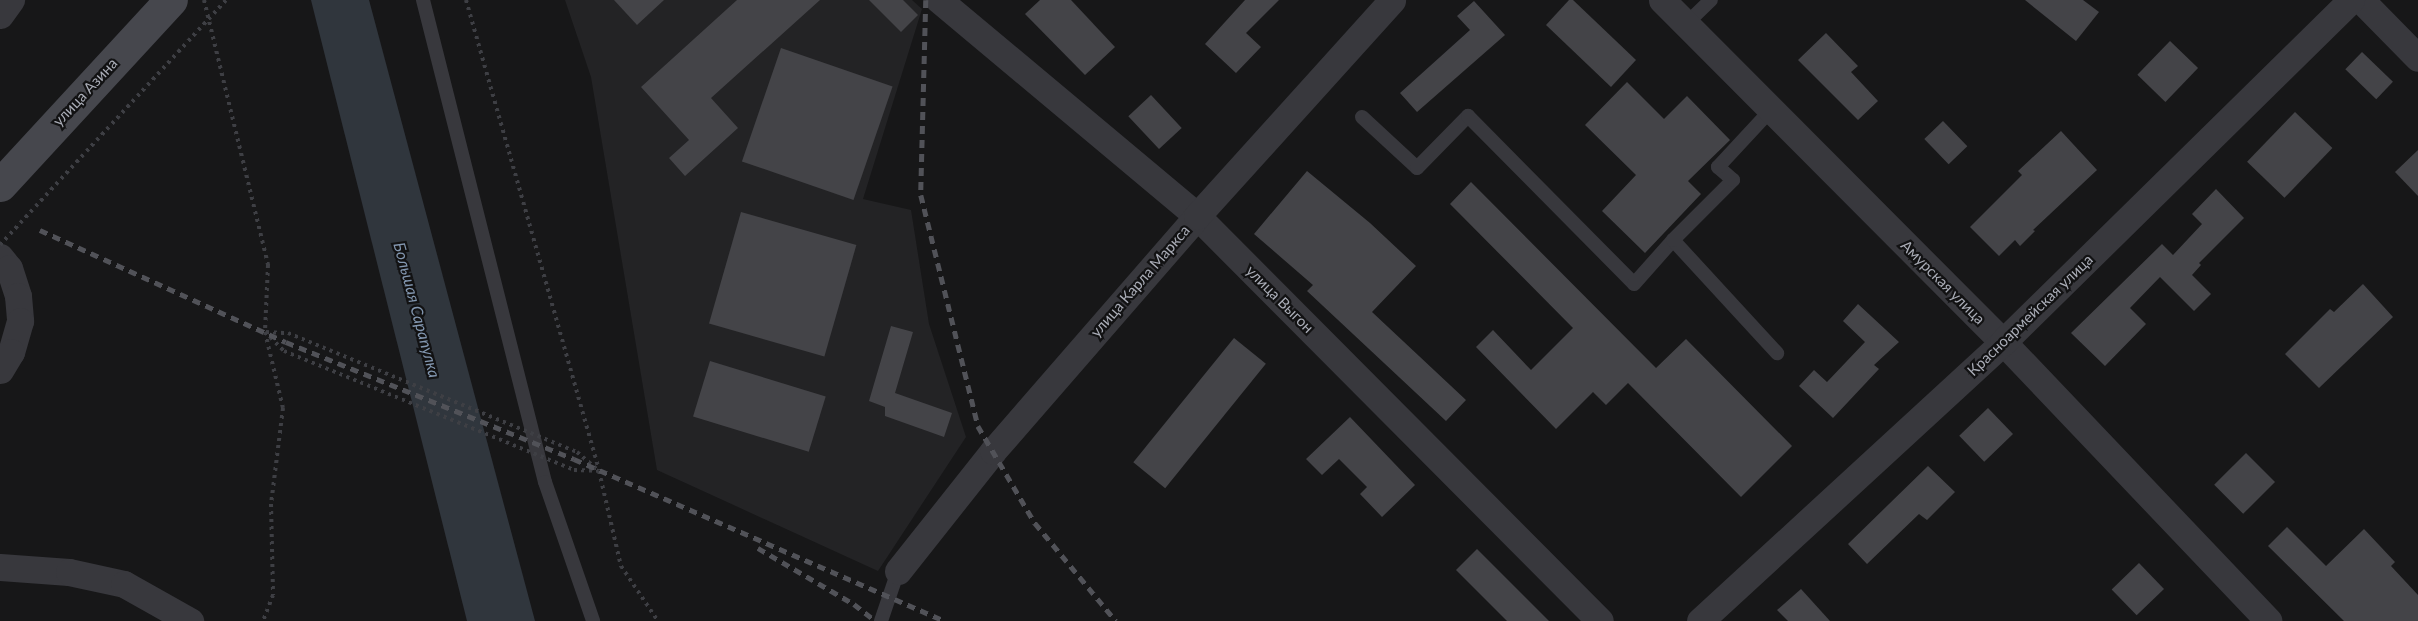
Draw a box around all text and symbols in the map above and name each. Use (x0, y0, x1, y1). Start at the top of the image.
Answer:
street label: улица Азина (49, 54, 121, 130)
street label: улица Карла Маркса (1087, 221, 1193, 341)
street label: Амурская улица (1897, 236, 1989, 328)
water label: Большая Сарапулка (390, 240, 444, 380)
street label: Красноармейская улица (1964, 250, 2096, 380)
street label: улица Выгон (1243, 262, 1317, 336)

